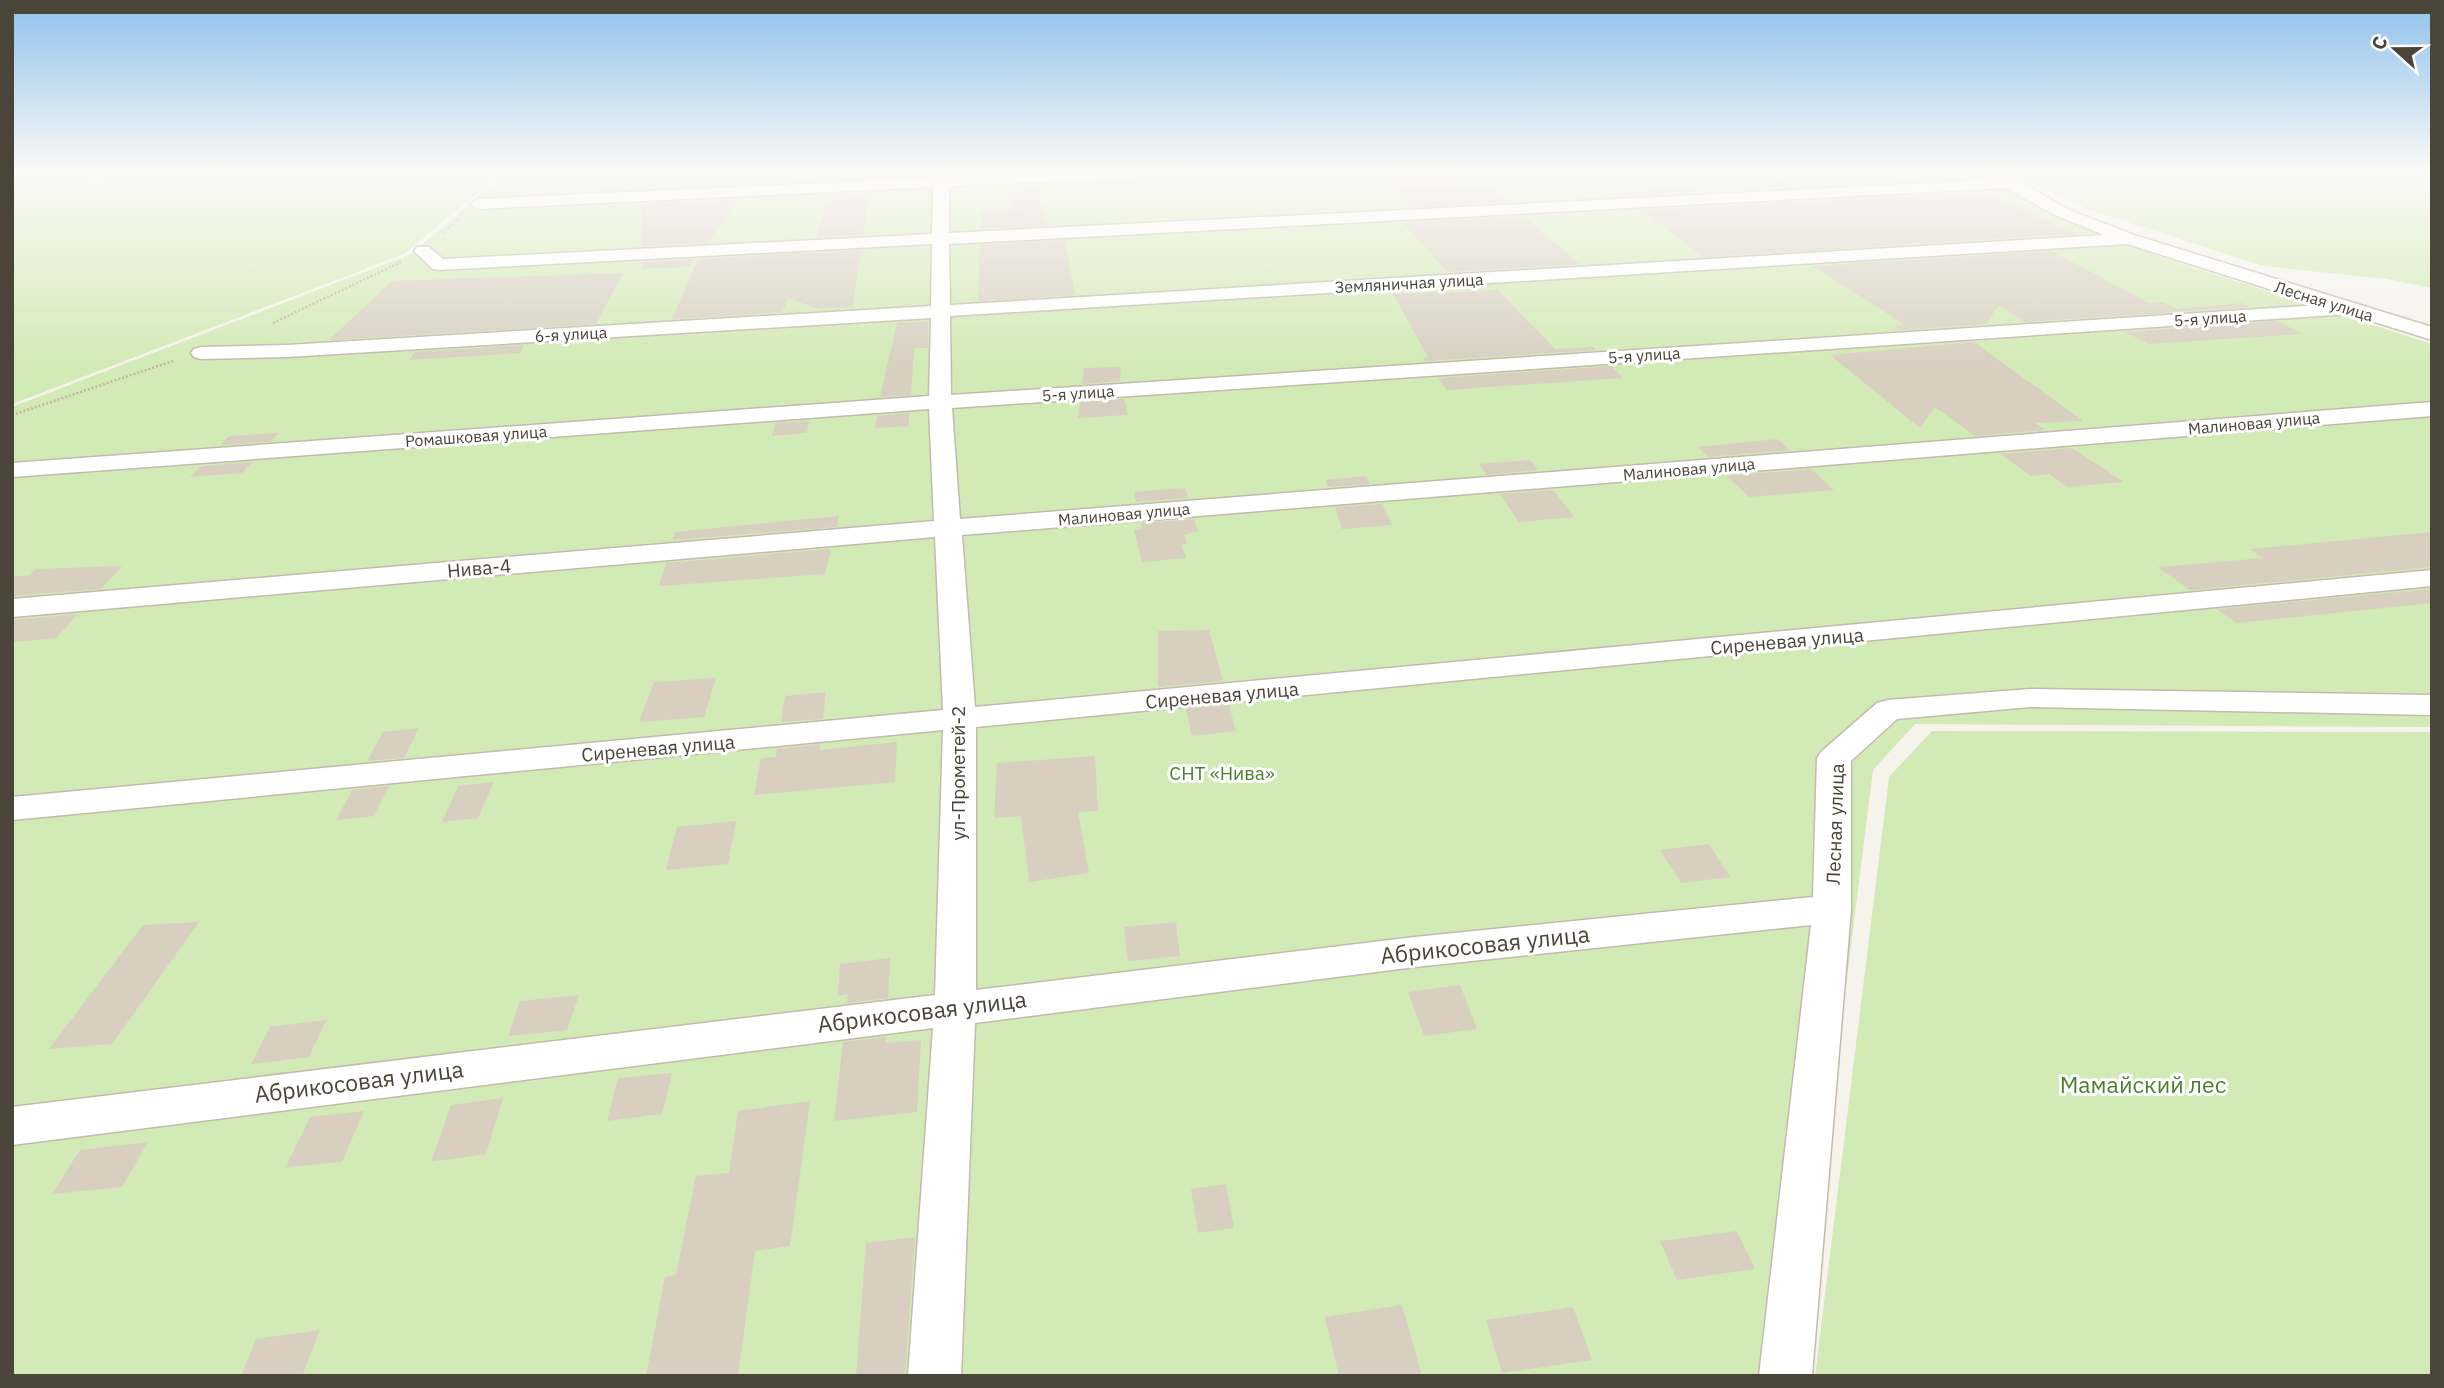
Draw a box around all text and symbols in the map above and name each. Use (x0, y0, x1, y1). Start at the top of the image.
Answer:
north arrow (2360, 14, 2430, 84)
text: С (2366, 33, 2393, 53)
street label: Земляничная улица (1334, 269, 1484, 297)
street label: Лесная улица (2272, 276, 2376, 326)
street label: 5-я улица (2173, 305, 2247, 331)
street label: 6-я улица (534, 322, 608, 346)
street label: 5-я улица (1607, 342, 1681, 368)
street label: 5-я улица (1041, 380, 1115, 406)
street label: Малиновая улица (2187, 407, 2321, 439)
street label: Ромашковая улица (404, 421, 548, 451)
street label: Малиновая улица (1622, 453, 1756, 485)
street label: Малиновая улица (1057, 498, 1191, 530)
street label: Нива-4 (446, 553, 512, 583)
street label: Сиреневая улица (1709, 622, 1865, 660)
street label: Сиреневая улица (1144, 676, 1300, 714)
street label: ул-Прометей-2 (946, 705, 970, 841)
street label: Сиреневая улица (580, 729, 736, 767)
park label: СНТ «Нива» (1169, 761, 1275, 785)
street label: Лесная улица (1821, 763, 1849, 885)
street label: Абрикосовая улица (1379, 918, 1591, 970)
street label: Абрикосовая улица (816, 983, 1028, 1039)
street label: Абрикосовая улица (253, 1053, 465, 1109)
park label: Мамайский лес (2060, 1069, 2226, 1099)

